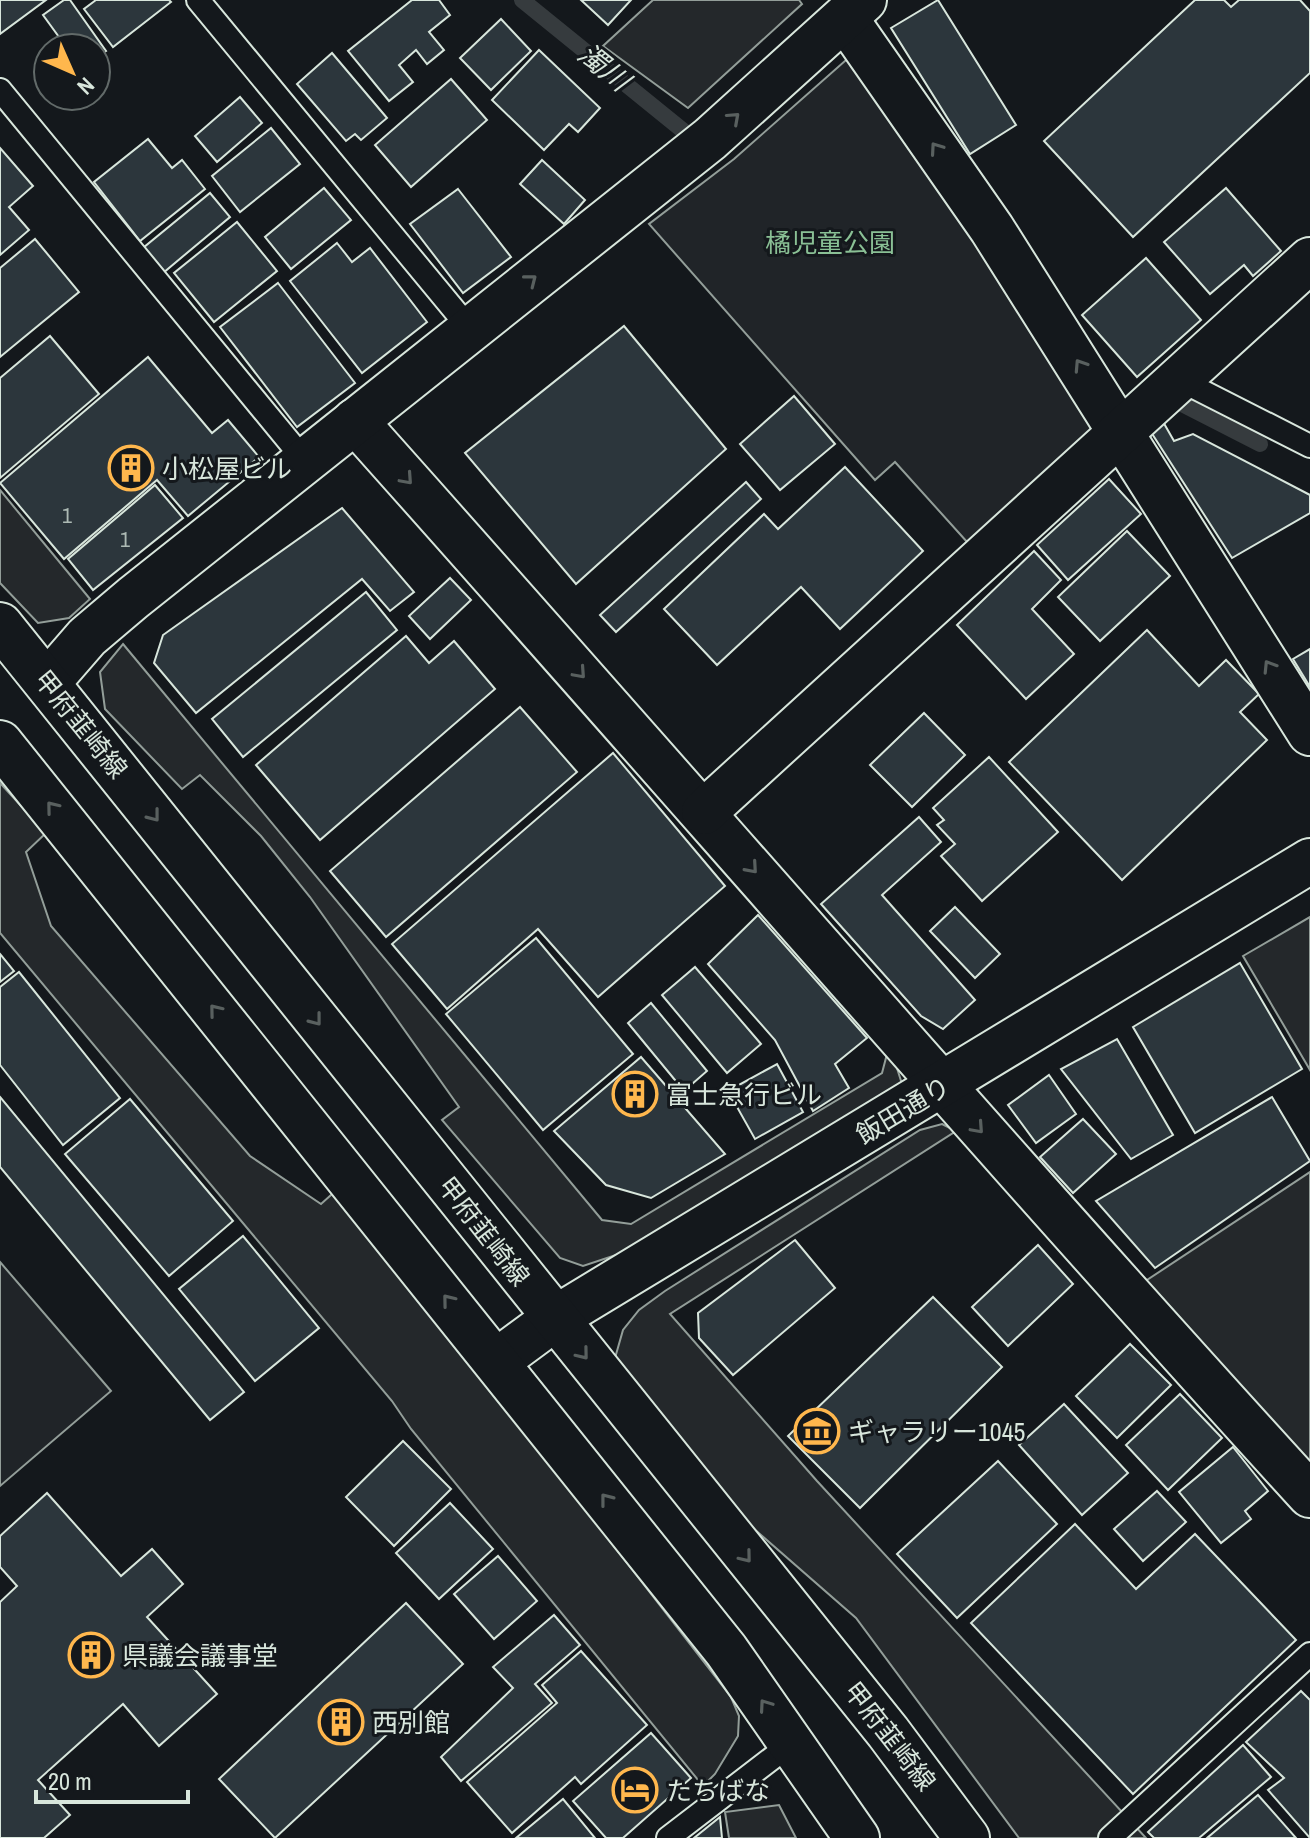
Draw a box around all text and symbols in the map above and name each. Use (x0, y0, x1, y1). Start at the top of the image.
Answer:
north arrow (32, 32, 112, 112)
water label: 濁川 (570, 35, 640, 101)
text: N (71, 71, 101, 101)
one-way arrow (725, 113, 739, 127)
one-way arrow (931, 143, 946, 157)
park label: 橘児童公園 (765, 225, 895, 260)
one-way arrow (522, 276, 537, 290)
one-way arrow (1074, 359, 1089, 374)
building icon: 小松屋ビル (107, 444, 155, 492)
place label: 小松屋ビル (162, 451, 292, 486)
one-way arrow (397, 470, 412, 485)
house number: 1 (62, 500, 72, 530)
house number: 1 (120, 524, 130, 554)
one-way arrow (1263, 660, 1278, 675)
street label: 甲府韮崎線 (26, 662, 136, 786)
one-way arrow (570, 664, 585, 679)
one-way arrow (47, 802, 62, 816)
one-way arrow (145, 807, 159, 822)
one-way arrow (742, 858, 757, 873)
one-way arrow (210, 1005, 225, 1019)
one-way arrow (307, 1011, 321, 1026)
street label: 飯田通り (849, 1068, 957, 1152)
building icon: 富士急行ビル (611, 1070, 659, 1118)
place label: 富士急行ビル (666, 1077, 822, 1112)
one-way arrow (968, 1118, 983, 1133)
street label: 甲府韮崎線 (430, 1169, 538, 1293)
one-way arrow (443, 1295, 458, 1309)
one-way arrow (573, 1345, 588, 1360)
museum icon: ギャラリー1045 (793, 1407, 841, 1455)
place label: ギャラリー1045 (848, 1414, 1025, 1449)
one-way arrow (602, 1493, 616, 1508)
one-way arrow (736, 1548, 751, 1562)
building icon: 県議会議事堂 (67, 1631, 115, 1679)
place label: 県議会議事堂 (122, 1638, 278, 1673)
street label: 甲府韮崎線 (836, 1674, 944, 1798)
building icon: 西別館 (317, 1698, 365, 1746)
one-way arrow (760, 1699, 775, 1713)
place label: 西別館 (372, 1705, 450, 1740)
scale bar (36, 1754, 188, 1804)
text: 20 m (48, 1765, 92, 1797)
hotel icon: たちばな (611, 1766, 659, 1814)
place label: たちばな (666, 1773, 770, 1808)

